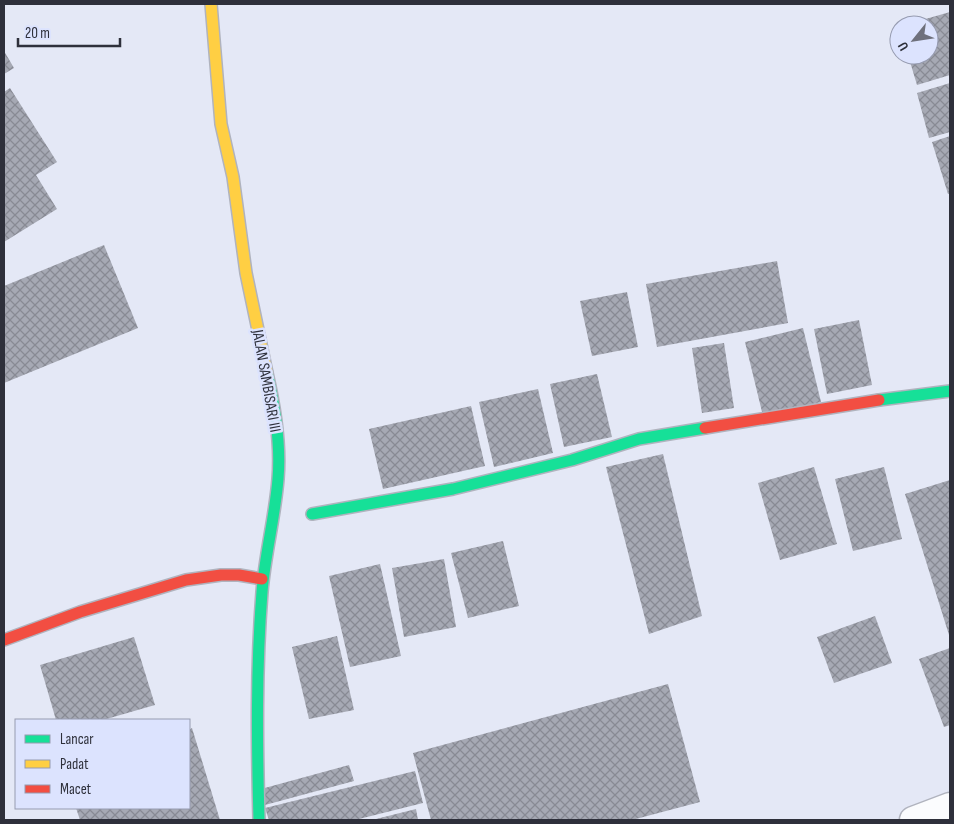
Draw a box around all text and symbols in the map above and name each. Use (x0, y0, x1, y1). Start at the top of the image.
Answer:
scale bar (18, 15, 120, 47)
north arrow (889, 15, 939, 65)
text: 20 m (25, 24, 50, 43)
text: U (894, 39, 912, 54)
street label: JALAN SAMBISARI III (247, 327, 284, 434)
legend (15, 719, 190, 809)
text: Lancar (60, 730, 94, 749)
text: Padat (60, 755, 89, 774)
text: Macet (60, 780, 92, 799)

